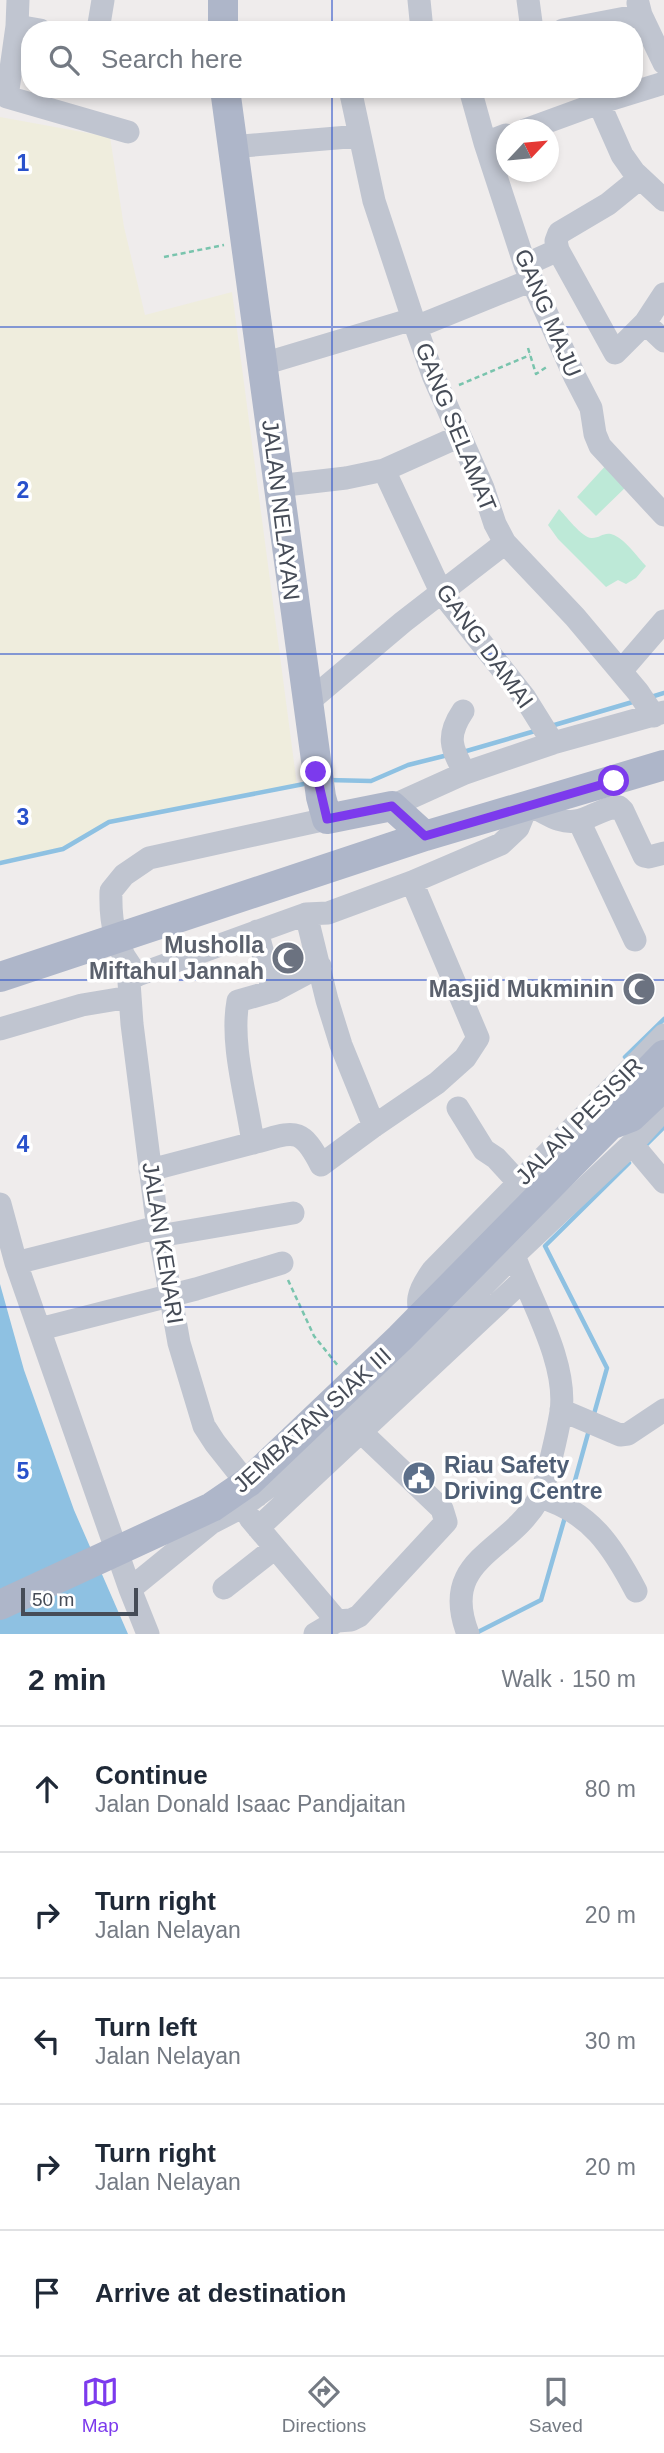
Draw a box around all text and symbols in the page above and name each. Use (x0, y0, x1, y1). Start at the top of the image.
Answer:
search box (21, 21, 643, 98)
icon: search (45, 41, 83, 79)
text: Search here (101, 44, 243, 74)
north arrow (496, 119, 559, 182)
text: 1 (17, 150, 30, 176)
street label: GANG MAJU (509, 245, 587, 381)
street label: GANG SELAMAT (410, 339, 502, 515)
street label: JALAN NELAYAN (257, 418, 305, 602)
text: 2 (17, 477, 29, 503)
street label: GANG DAMAI (431, 579, 539, 713)
route end (300, 756, 331, 787)
route start (598, 765, 629, 796)
text: 3 (17, 804, 29, 830)
place label: Musholla Miftahul Jannah (89, 932, 264, 984)
mosque icon: Musholla Miftahul Jannah (269, 939, 307, 977)
mosque icon: Masjid Mukminin (620, 970, 658, 1008)
place label: Masjid Mukminin (429, 976, 614, 1002)
street label: JALAN PESISIR (510, 1052, 648, 1190)
text: 4 (17, 1131, 30, 1157)
street label: JALAN KENARI (137, 1160, 189, 1326)
street label: JEMBATAN SIAK III (228, 1342, 396, 1498)
place label: Riau Safety Driving Centre (444, 1452, 602, 1504)
text: 5 (17, 1458, 30, 1484)
public building icon: Riau Safety Driving Centre (400, 1459, 438, 1497)
scale bar (21, 1585, 138, 1617)
text: 50 m (32, 1589, 74, 1610)
text: 2 min (28, 1663, 106, 1696)
text: Walk · 150 m (501, 1666, 636, 1692)
text: Continue (95, 1760, 208, 1790)
icon: ahead (28, 1770, 66, 1808)
text: 80 m (585, 1776, 636, 1802)
text: Jalan Donald Isaac Pandjaitan (95, 1791, 406, 1817)
text: Turn right (95, 1886, 216, 1916)
icon: right (28, 1896, 66, 1934)
text: 20 m (585, 1902, 636, 1928)
text: Jalan Nelayan (95, 1917, 241, 1943)
text: Turn left (95, 2012, 197, 2042)
icon: left (28, 2022, 66, 2060)
text: 30 m (585, 2028, 636, 2054)
text: Jalan Nelayan (95, 2043, 241, 2069)
text: Turn right (95, 2138, 216, 2168)
icon: right (28, 2148, 66, 2186)
text: 20 m (585, 2154, 636, 2180)
text: Jalan Nelayan (95, 2169, 241, 2195)
icon: arrive (28, 2274, 66, 2312)
text: Arrive at destination (95, 2278, 346, 2308)
tab: Map (81, 2373, 119, 2437)
tab: Directions (282, 2373, 366, 2437)
tab: Saved (529, 2373, 583, 2437)

